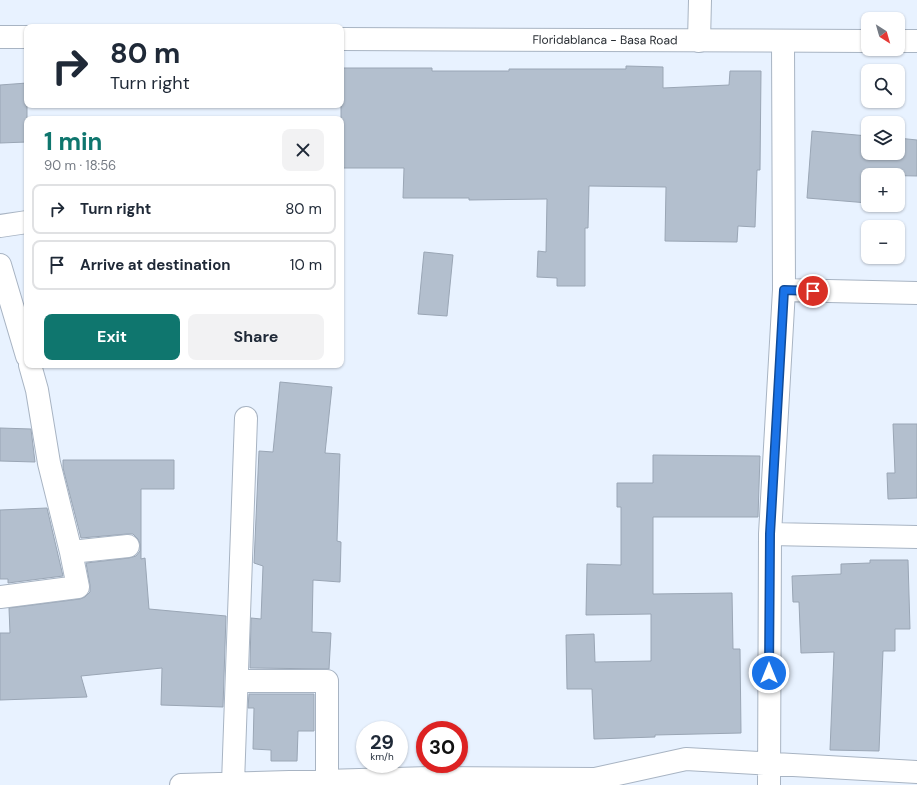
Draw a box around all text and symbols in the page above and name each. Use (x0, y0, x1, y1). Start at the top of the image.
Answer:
north arrow (861, 12, 905, 56)
map controls (861, 12, 905, 264)
street label: Floridablanca - Basa Road (532, 32, 678, 48)
text: 80 m (110, 35, 180, 72)
icon: right (44, 40, 96, 92)
button: search (861, 64, 905, 108)
text: Turn right (110, 71, 190, 95)
button: layers (861, 116, 905, 160)
text: 1 min (44, 126, 102, 157)
button: close (282, 129, 324, 171)
text: 90 m · 18:56 (44, 157, 116, 174)
button: + (861, 168, 905, 212)
icon: right (46, 198, 68, 220)
text: Turn right (80, 199, 151, 219)
text: 80 m (285, 199, 322, 219)
button: − (861, 220, 905, 264)
icon: arrive (46, 254, 68, 276)
text: Arrive at destination (80, 255, 231, 275)
text: 10 m (290, 255, 322, 275)
pin (796, 274, 830, 308)
icon: arrive (802, 280, 824, 302)
button: Exit (44, 314, 180, 360)
button: Share (188, 314, 324, 360)
position arrow (748, 652, 790, 694)
speed limit sign: 30 (416, 721, 468, 773)
text: 29 (370, 729, 394, 755)
text: km/h (370, 750, 394, 763)

